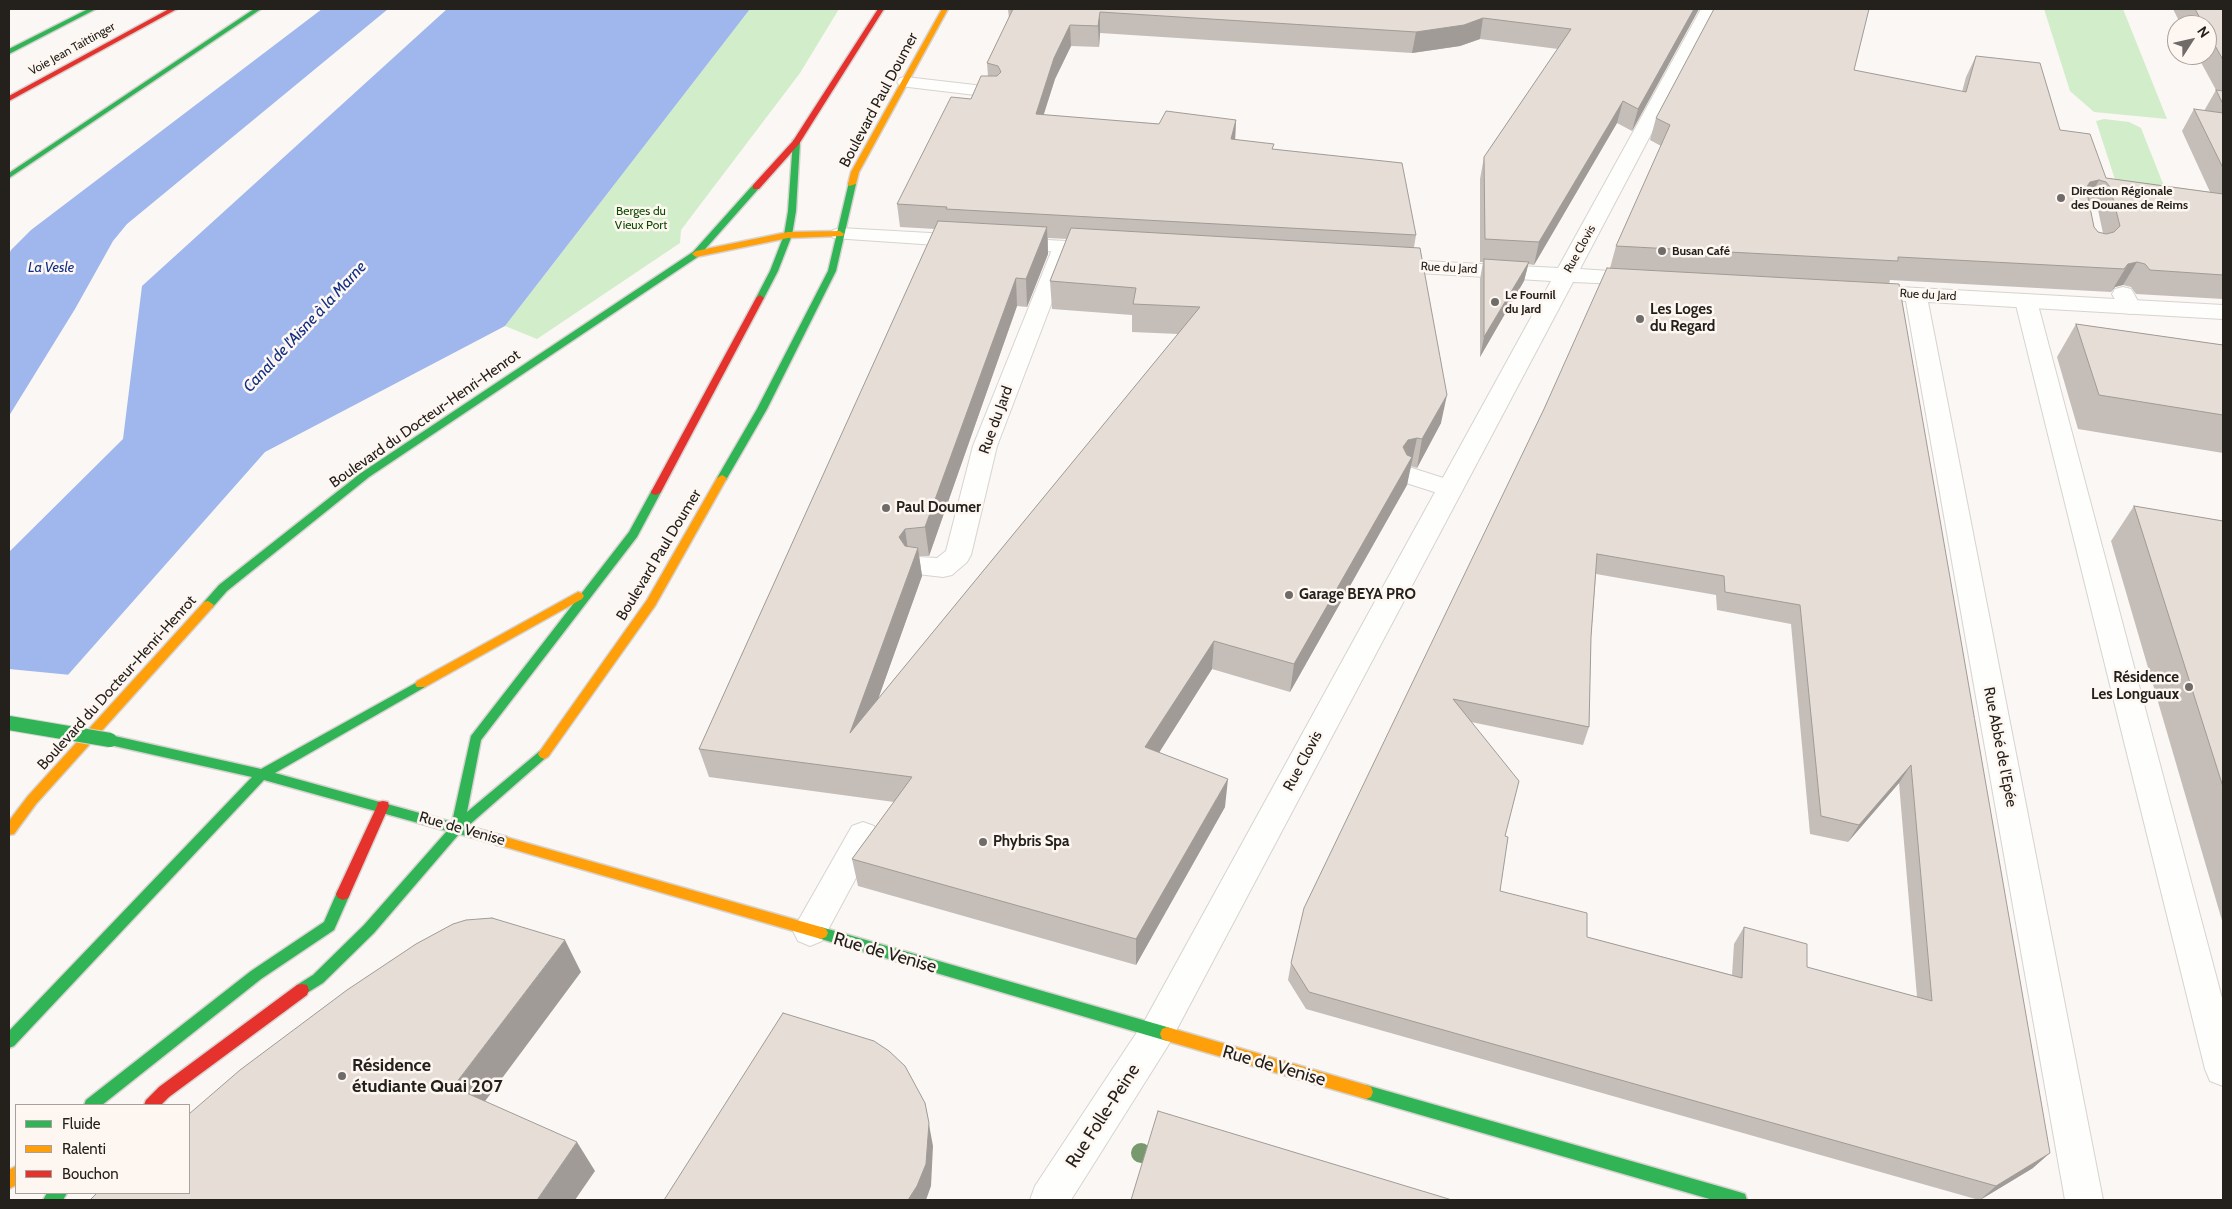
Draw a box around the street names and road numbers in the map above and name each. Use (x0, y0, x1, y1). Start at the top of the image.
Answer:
street label: Voie Jean Taittinger (27, 19, 117, 79)
street label: Boulevard Paul Doumer (836, 30, 922, 170)
street label: Rue Clovis (1561, 223, 1599, 275)
street label: Rue du Jard (1420, 259, 1478, 277)
street label: Rue du Jard (1899, 286, 1957, 304)
street label: Boulevard du Docteur-Henri-Henrot (326, 346, 524, 492)
street label: Rue du Jard (975, 384, 1017, 456)
street label: Boulevard Paul Doumer (613, 486, 705, 624)
street label: Boulevard du Docteur-Henri-Henrot (34, 592, 200, 774)
street label: Rue Abbé de l'Epée (1980, 685, 2020, 809)
street label: Rue Clovis (1280, 728, 1326, 794)
street label: Rue de Venise (417, 808, 507, 850)
street label: Rue de Venise (831, 928, 939, 978)
street label: Rue de Venise (1220, 1041, 1328, 1091)
street label: Rue Folle-Peine (1061, 1060, 1145, 1172)

